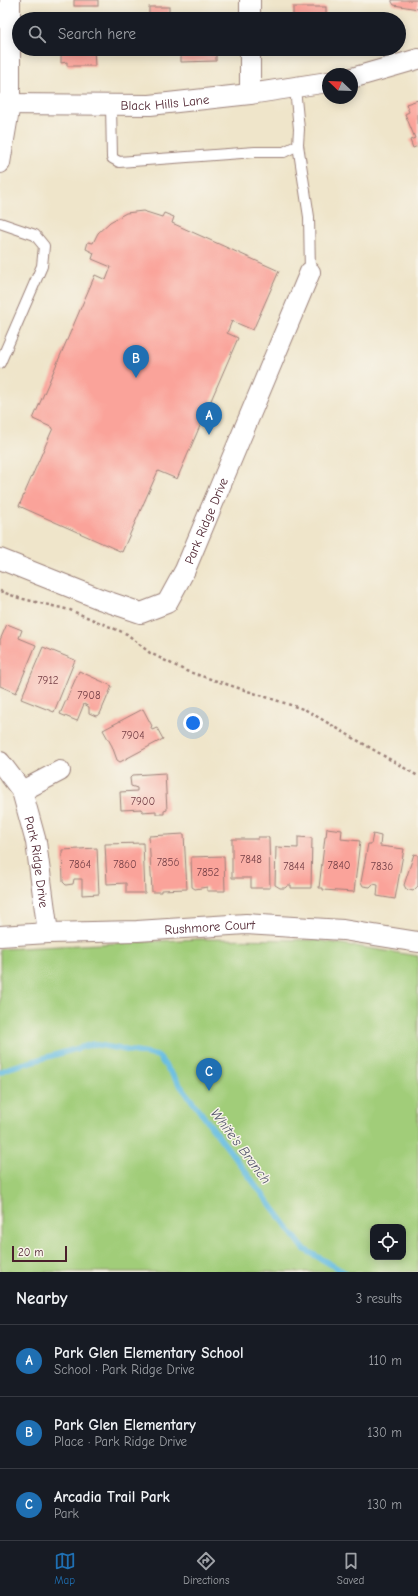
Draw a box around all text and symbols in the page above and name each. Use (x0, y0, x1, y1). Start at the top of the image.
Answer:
search box (12, 12, 406, 56)
icon: search (26, 23, 48, 45)
text: Search here (58, 25, 136, 43)
north arrow (322, 68, 358, 104)
street label: Black Hills Lane (120, 91, 211, 113)
pin: B (123, 345, 149, 378)
pin: A (196, 402, 222, 435)
street label: Park Ridge Drive (181, 475, 231, 566)
house number: 7912 (37, 674, 59, 687)
house number: 7908 (77, 689, 101, 702)
your location (183, 713, 203, 733)
house number: 7904 (121, 729, 145, 742)
house number: 7900 (131, 795, 155, 808)
street label: Park Ridge Drive (21, 814, 52, 909)
house number: 7848 (240, 853, 262, 866)
house number: 7856 (157, 856, 179, 869)
house number: 7864 (69, 858, 91, 871)
house number: 7860 (113, 858, 137, 871)
house number: 7840 (328, 859, 350, 872)
house number: 7844 (283, 860, 305, 873)
house number: 7836 (371, 860, 393, 873)
house number: 7852 (197, 866, 220, 879)
street label: Rushmore Court (164, 917, 257, 937)
pin: C (196, 1058, 222, 1091)
water label: White's Branch (207, 1105, 274, 1187)
map controls (370, 1224, 406, 1260)
button: locate (370, 1224, 406, 1260)
scale bar (12, 1244, 67, 1263)
text: 20 m (18, 1246, 43, 1259)
text: Nearby (16, 1289, 67, 1308)
text: 3 results (356, 1291, 402, 1306)
text: Park Glen Elementary School (54, 1344, 243, 1362)
text: A (25, 1353, 33, 1368)
text: 110 m (369, 1353, 402, 1368)
text: School · Park Ridge Drive (54, 1362, 195, 1377)
text: Park Glen Elementary (54, 1416, 196, 1434)
text: B (25, 1425, 33, 1440)
text: 130 m (367, 1425, 402, 1440)
text: Place · Park Ridge Drive (54, 1434, 187, 1449)
text: Arcadia Trail Park (54, 1488, 170, 1506)
text: C (25, 1497, 33, 1512)
text: 130 m (367, 1497, 402, 1512)
text: Park (54, 1506, 79, 1521)
tab: Map (54, 1550, 76, 1587)
tab: Directions (183, 1550, 230, 1587)
tab: Saved (337, 1550, 364, 1587)

